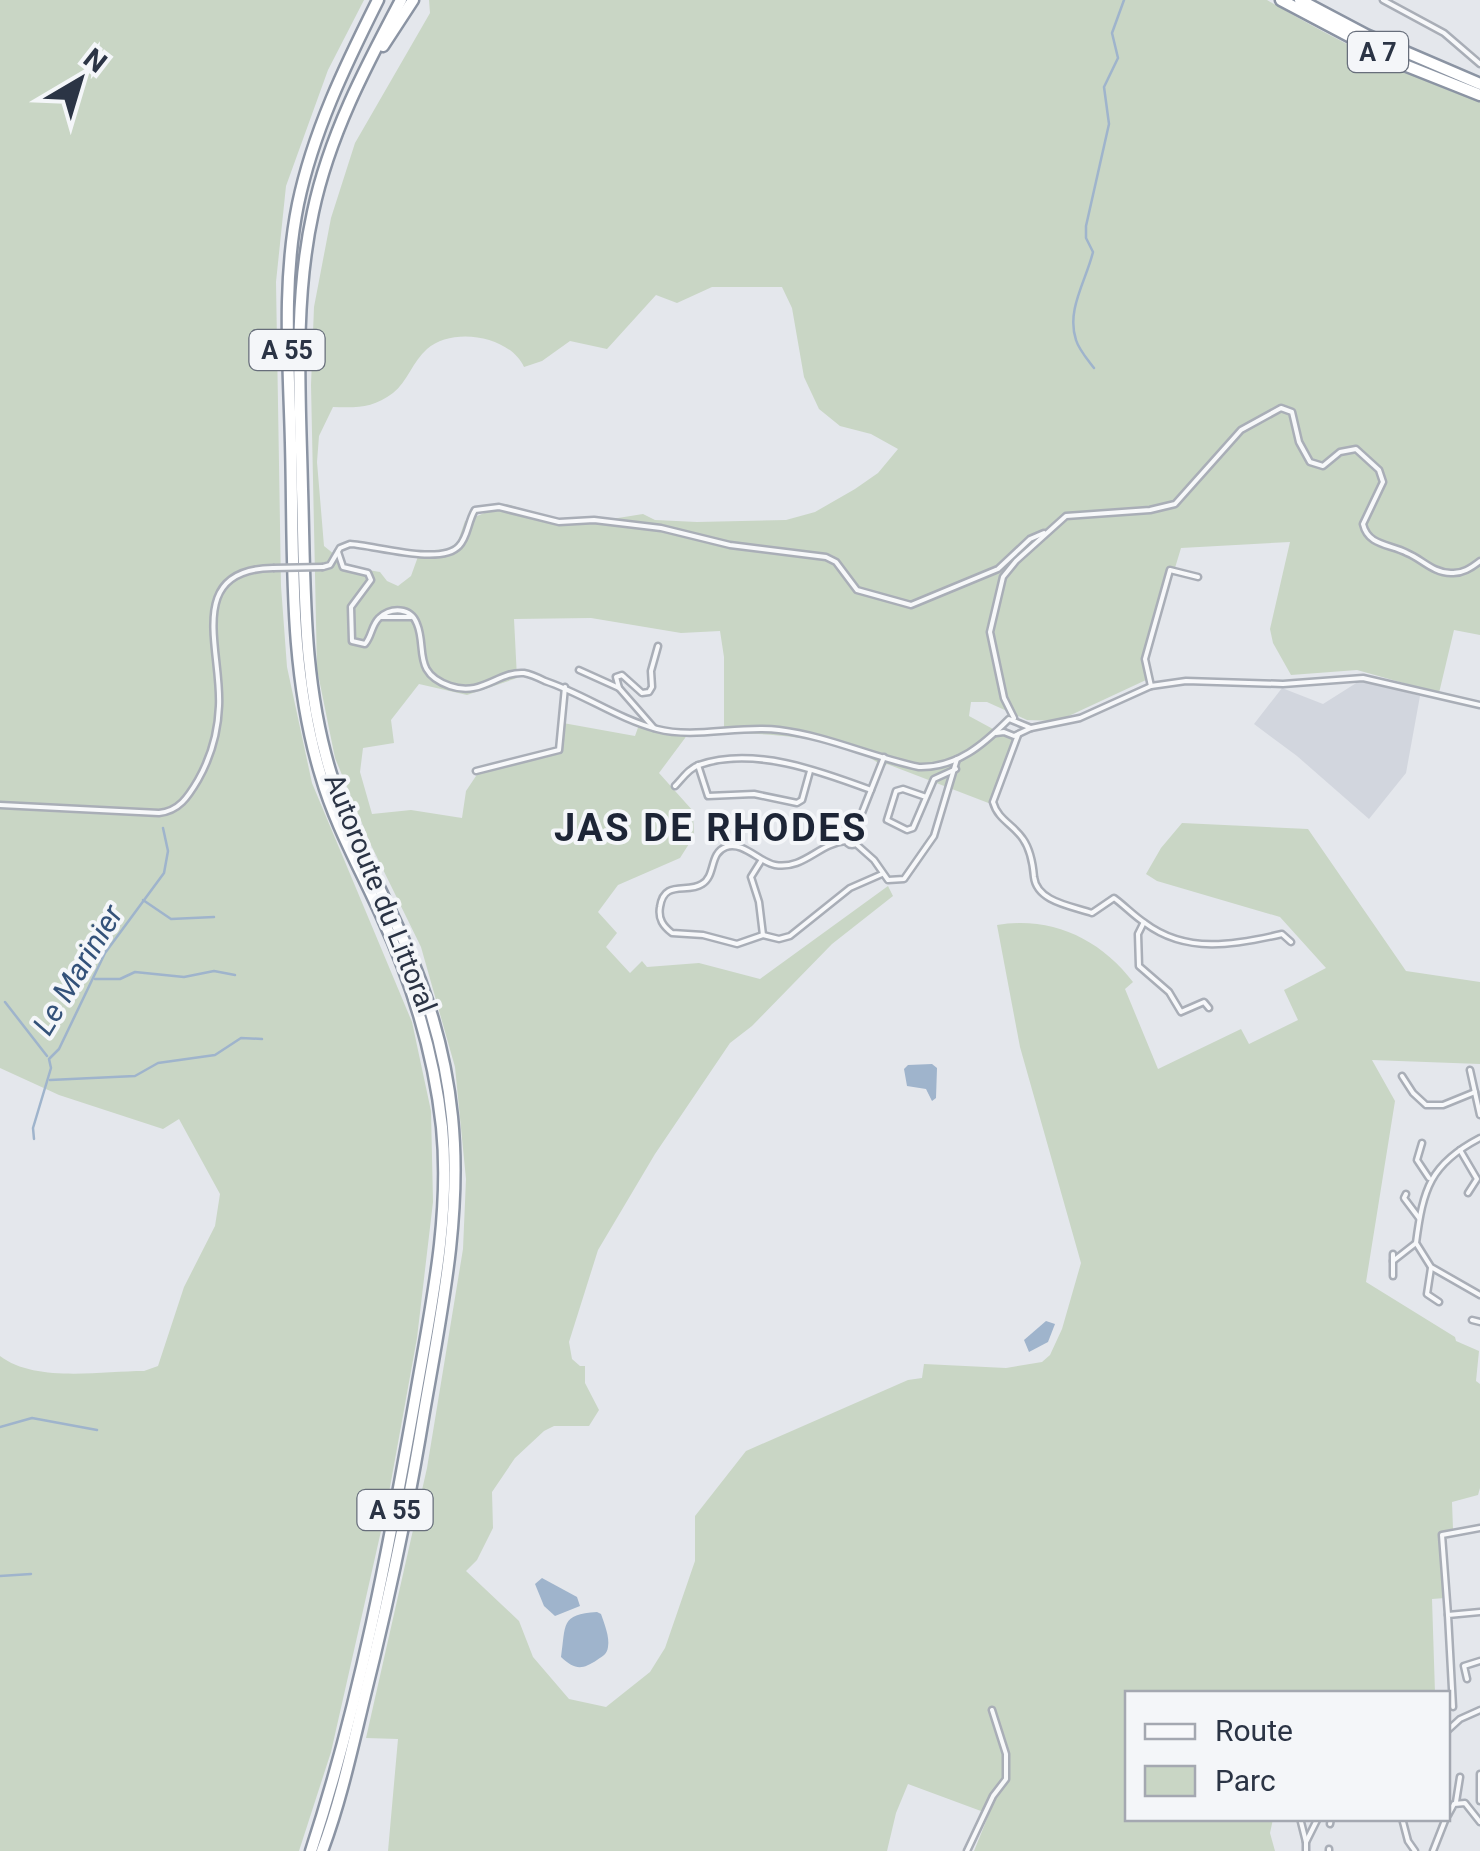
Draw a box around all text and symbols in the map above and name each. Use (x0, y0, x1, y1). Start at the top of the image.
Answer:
north arrow (30, 30, 130, 130)
road number: A 7 (1348, 32, 1408, 72)
text: N (77, 42, 113, 80)
road number: A 55 (250, 330, 324, 370)
street label: Autoroute du Littoral (317, 769, 444, 1018)
district label: JAS DE RHODES (554, 806, 868, 850)
water label: Le Marinier (25, 898, 131, 1041)
road number: A 55 (358, 1490, 432, 1530)
legend (1125, 1691, 1450, 1821)
text: Route (1215, 1713, 1293, 1748)
text: Parc (1215, 1763, 1276, 1798)

